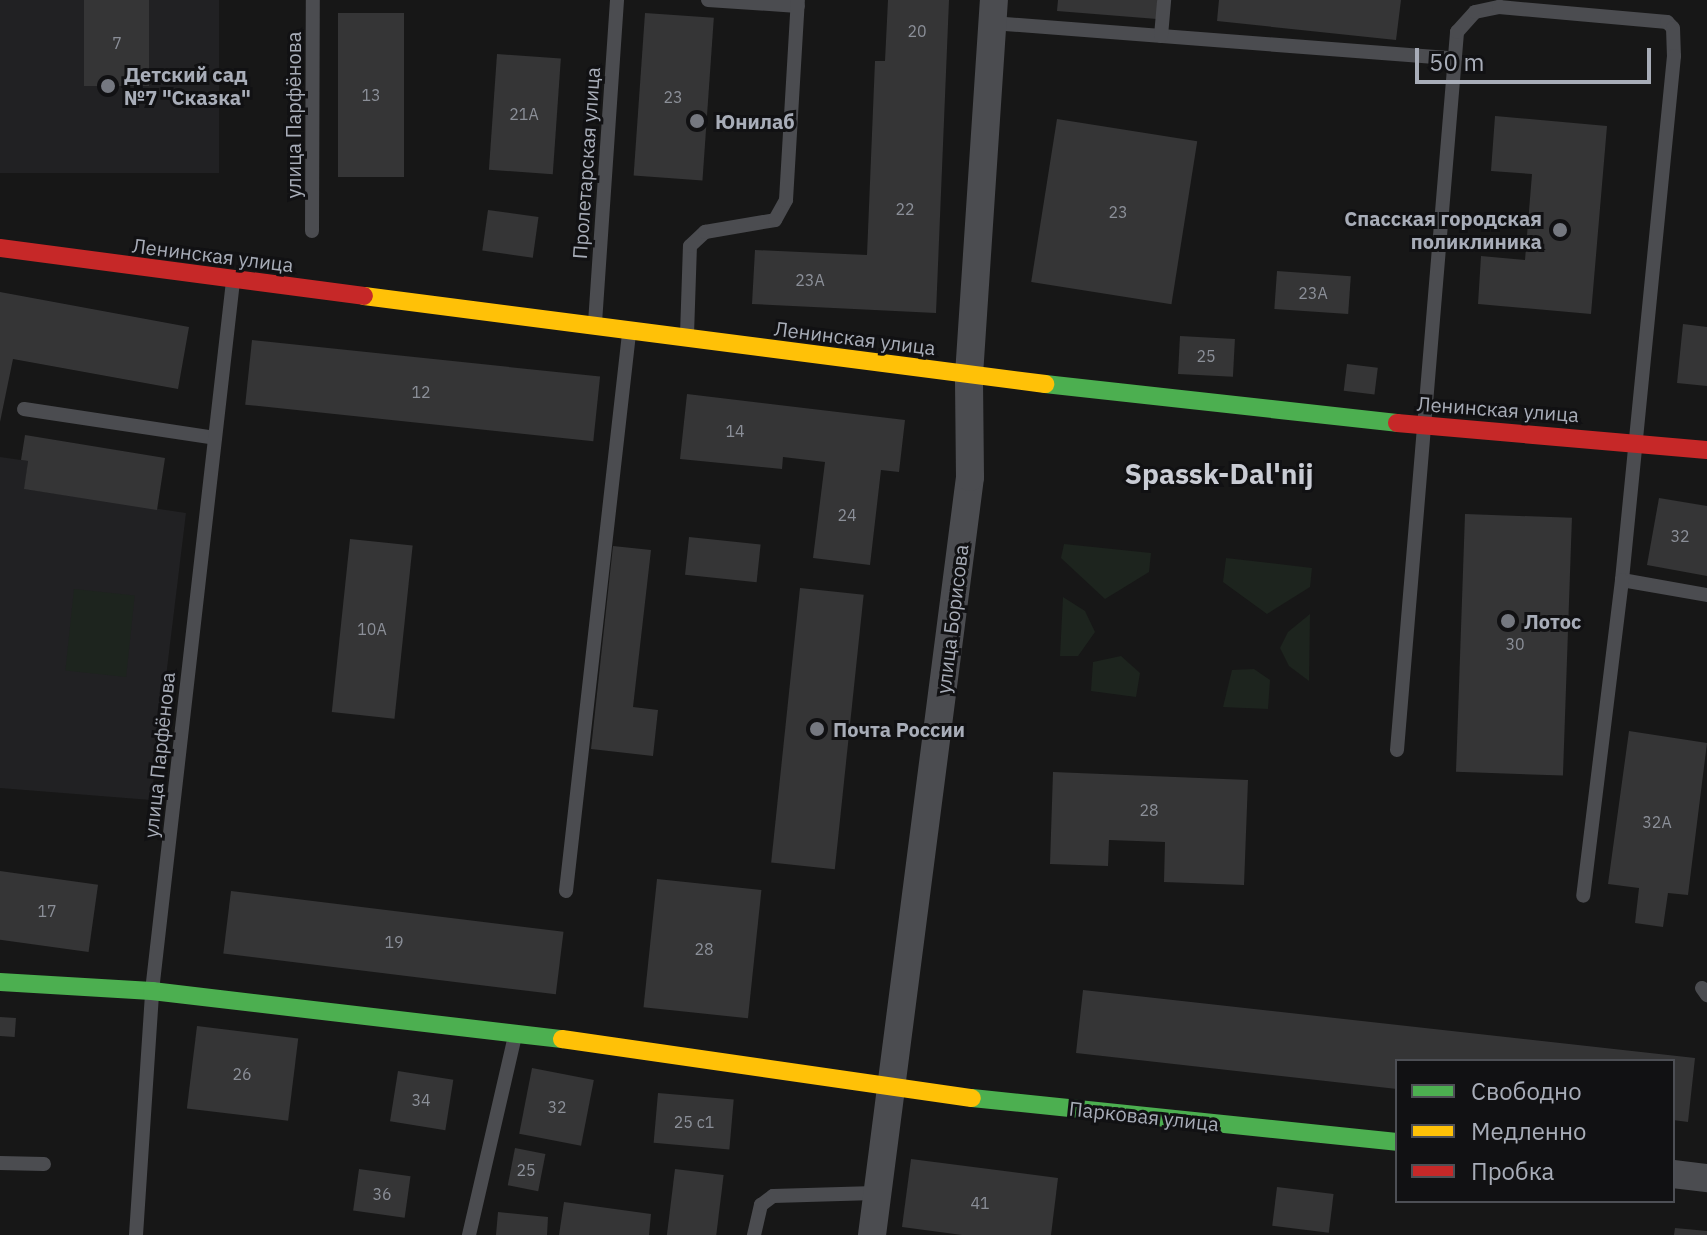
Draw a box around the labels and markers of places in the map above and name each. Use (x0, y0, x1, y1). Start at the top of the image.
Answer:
place label: Детский сад №7 "Сказка" (124, 62, 251, 109)
marker: Детский сад №7 "Сказка" (99, 77, 117, 95)
place label: Юнилаб (715, 109, 795, 133)
marker: Юнилаб (686, 110, 708, 132)
place label: Спасская городская поликлиника (1344, 206, 1542, 253)
marker: Спасская городская поликлиника (1549, 219, 1571, 241)
place label: Лотос (1524, 609, 1581, 633)
marker: Лотос (1499, 612, 1517, 630)
place label: Почта России (833, 717, 965, 741)
marker: Почта России (808, 720, 826, 738)

